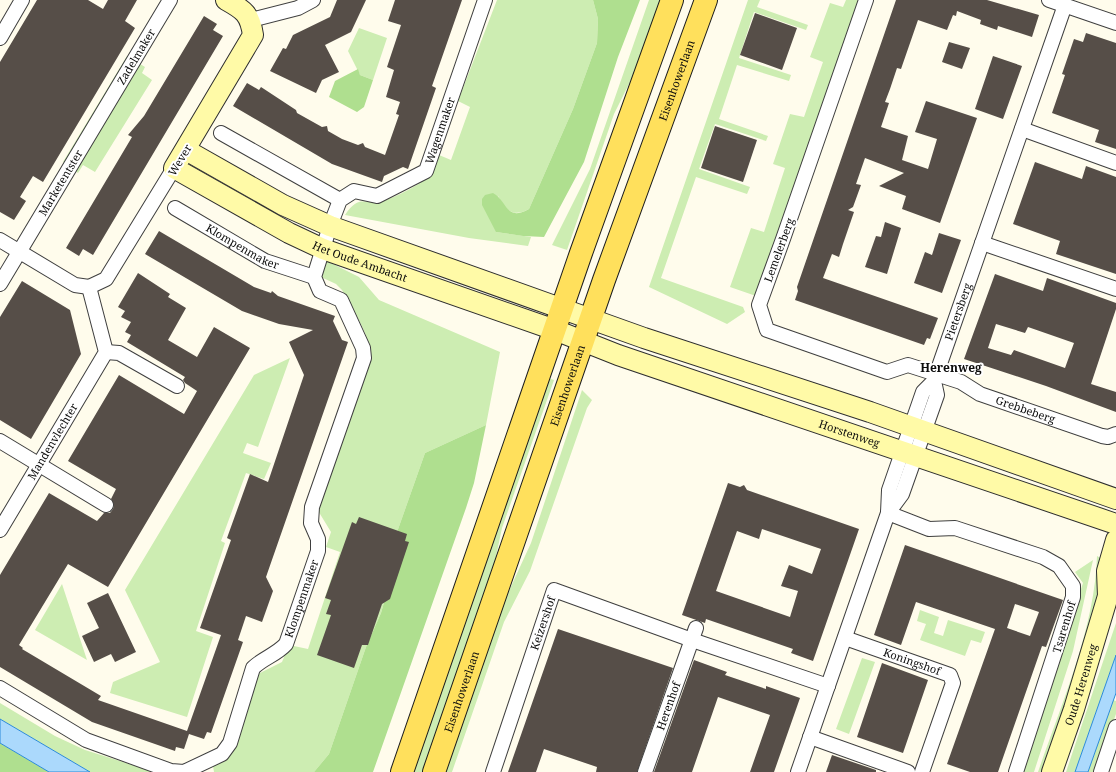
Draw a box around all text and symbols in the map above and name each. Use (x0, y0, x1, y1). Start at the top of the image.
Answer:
street label: Zadelmaker (113, 25, 159, 87)
street label: Eisenhowerlaan (655, 38, 698, 123)
street label: Wagenmaker (421, 94, 458, 166)
street label: Wever (164, 141, 195, 178)
street label: Marketentster (35, 146, 86, 218)
street label: Lemelerberg (760, 216, 797, 284)
street label: Klompenmaker (204, 220, 282, 272)
street label: Het Oude Ambacht (310, 237, 409, 285)
street label: Pietersberg (941, 281, 975, 342)
street label: Eisenhowerlaan (546, 343, 588, 428)
district label: Herenweg (920, 359, 982, 376)
street label: Grebbeberg (994, 392, 1058, 426)
street label: Mandenvlechter (24, 400, 81, 482)
street label: Horstenweg (817, 416, 882, 450)
street label: Klompenmaker (281, 557, 322, 639)
street label: Keizershof (526, 593, 559, 652)
street label: Tsarenhof (1049, 598, 1079, 655)
street label: Oude Herenweg (1061, 642, 1100, 727)
street label: Koningshof (881, 644, 944, 678)
street label: Eisenhowerlaan (440, 649, 482, 734)
street label: Herenhof (652, 679, 684, 732)

